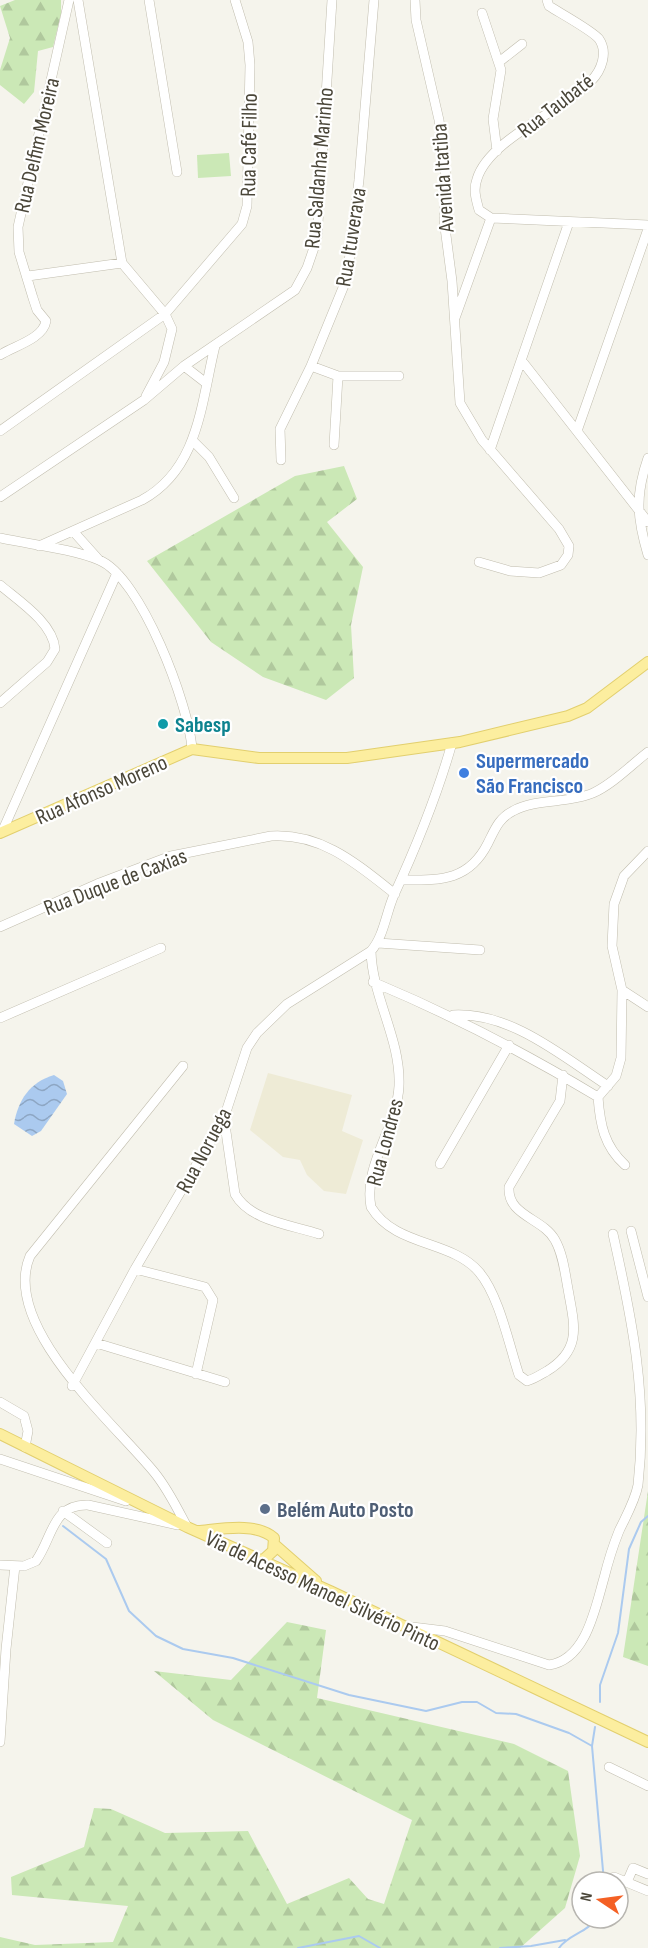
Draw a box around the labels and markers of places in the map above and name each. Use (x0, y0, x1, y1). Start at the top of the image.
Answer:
place label: Sabesp (175, 712, 231, 739)
marker: Sabesp (156, 717, 170, 731)
place label: Supermercado São Francisco (476, 748, 589, 800)
marker: Supermercado São Francisco (457, 766, 471, 780)
place label: Belém Auto Posto (277, 1497, 414, 1524)
marker: Belém Auto Posto (258, 1502, 272, 1516)

